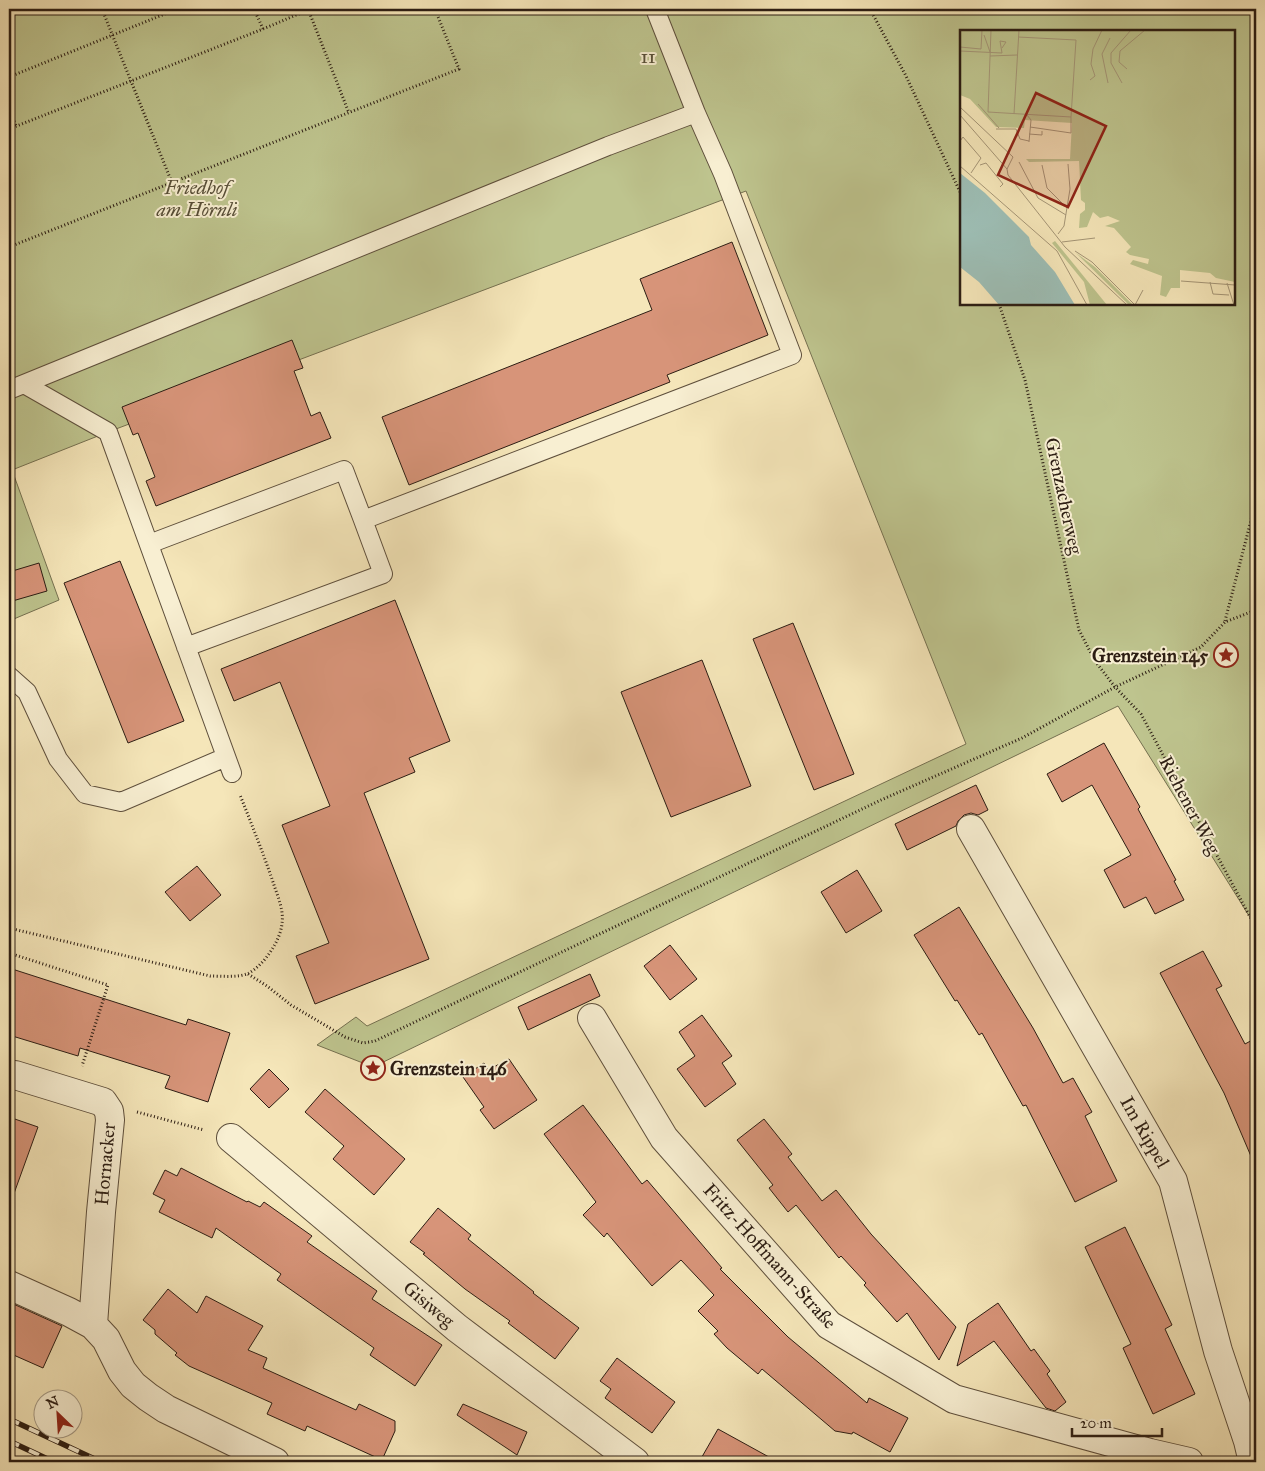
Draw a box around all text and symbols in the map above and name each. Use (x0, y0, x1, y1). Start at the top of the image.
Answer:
inset map (960, 30, 1235, 305)
park label: 11 (640, 45, 656, 68)
park label: Friedhof am Hörnli (156, 176, 238, 221)
street label: Grenzacherweg (1039, 436, 1088, 557)
place icon: Grenzstein 145 (1213, 642, 1239, 668)
place label: Grenzstein 145 (1092, 644, 1208, 668)
street label: Riehener Weg (1154, 752, 1226, 859)
place icon: Grenzstein 146 (360, 1055, 386, 1081)
place label: Grenzstein 146 (390, 1057, 508, 1081)
street label: Im Rippel (1115, 1092, 1175, 1173)
street label: Hornacker (90, 1121, 120, 1206)
street label: Fritz-Hoffmann-Straße (699, 1179, 841, 1334)
street label: Gisiweg (398, 1276, 460, 1333)
north arrow (32, 1388, 82, 1438)
text: N (44, 1392, 62, 1413)
scale bar (1072, 1406, 1162, 1438)
text: 20 m (1080, 1414, 1112, 1432)

